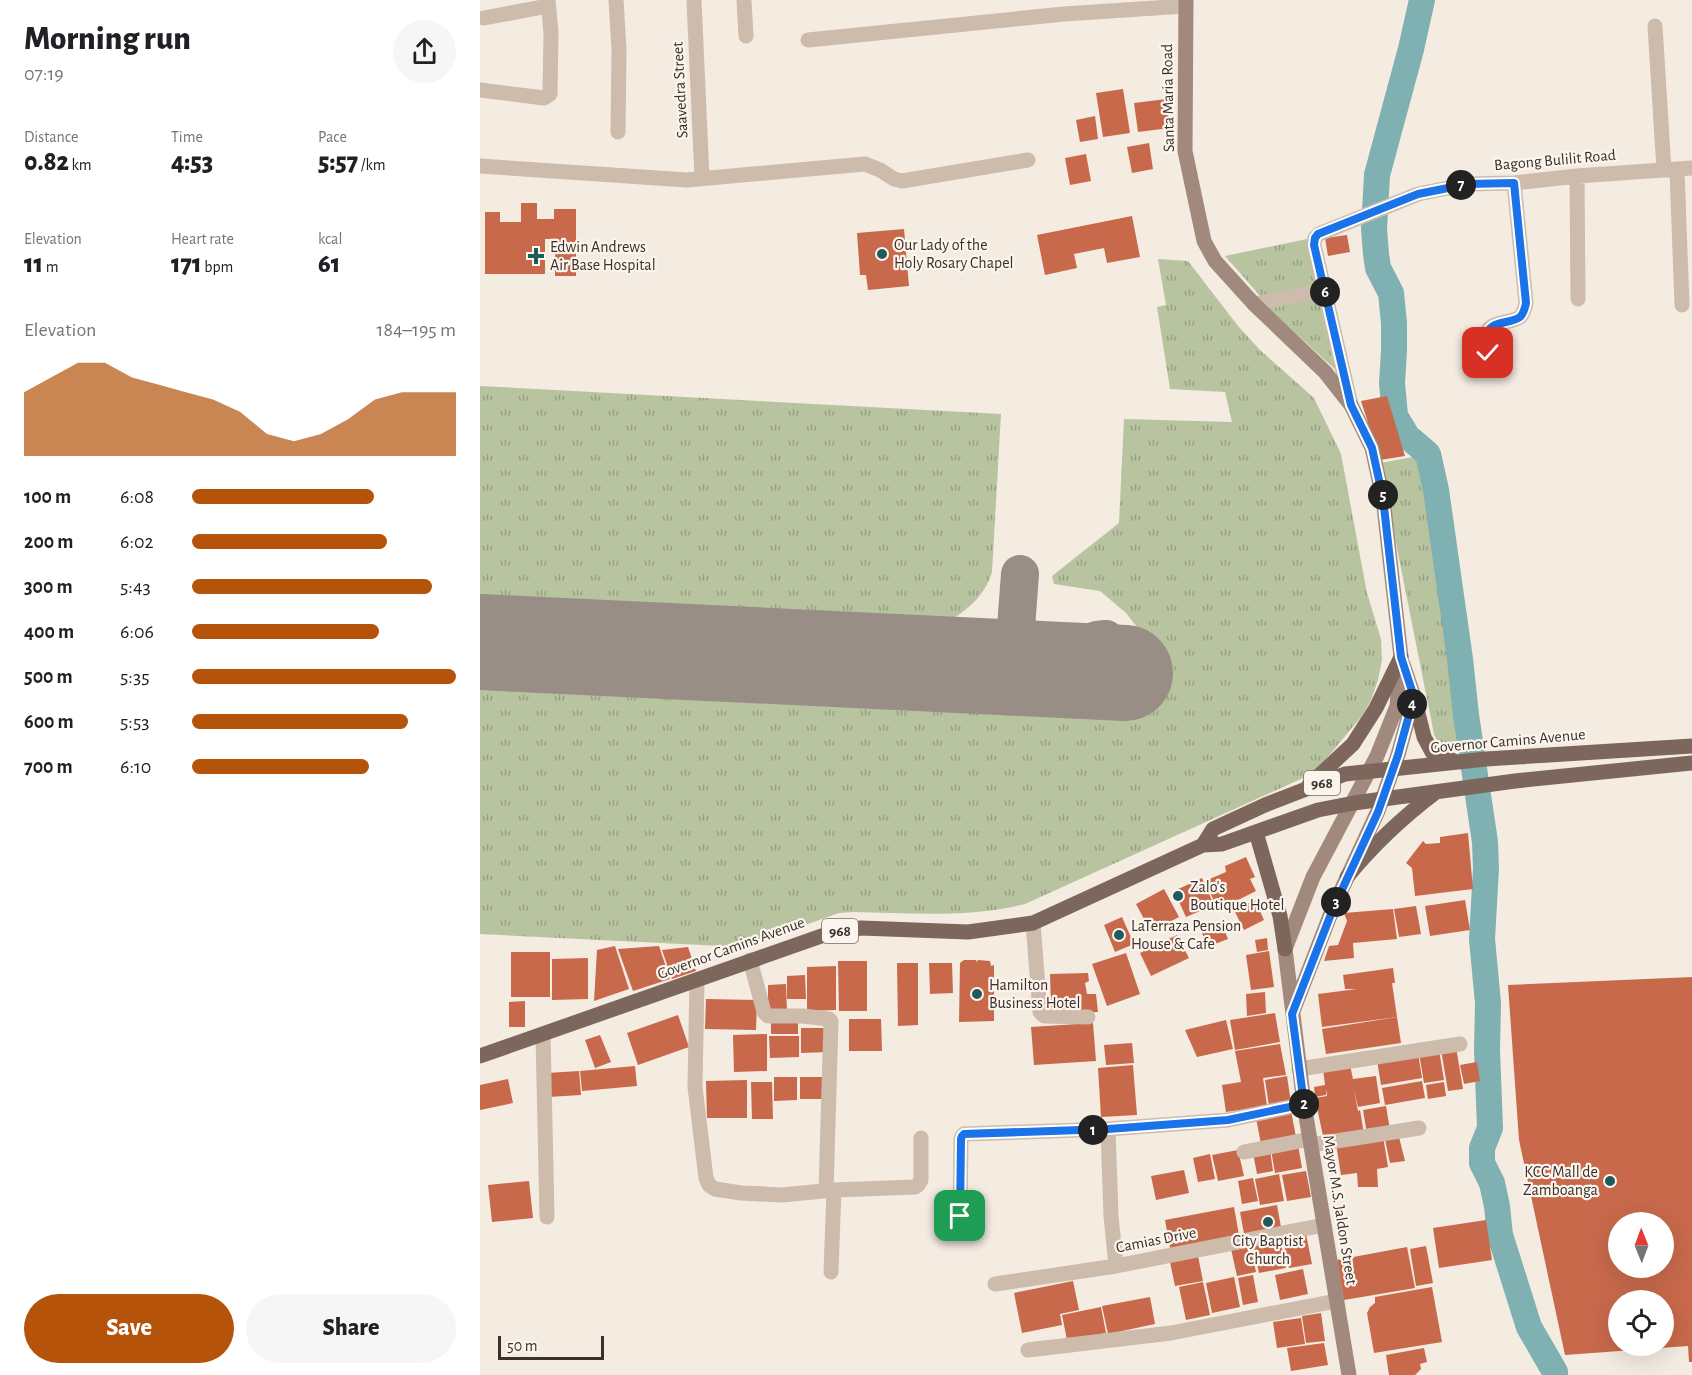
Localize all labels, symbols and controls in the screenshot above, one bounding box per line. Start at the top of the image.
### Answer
button: share [393,20,456,83]
text: Morning run [24,23,191,56]
street label: Saavedra Street [669,41,691,139]
street label: Santa Maria Road [1159,44,1177,152]
text: 07:19 [24,64,64,84]
text: Distance [24,129,78,145]
text: Time [171,129,203,145]
text: Pace [318,129,347,145]
street label: Bagong Bulilit Road [1493,147,1617,173]
text: 0.82 [24,149,69,175]
text: 4:53 [171,149,213,175]
text: 5:57 [318,149,358,175]
text: km [69,157,92,173]
text: /km [358,157,385,173]
pin: 7 [1446,170,1476,200]
text: 7 [1458,177,1464,193]
text: Elevation [24,231,82,247]
text: Heart rate [171,231,234,247]
text: kcal [318,231,342,247]
place label: Our Lady of the Holy Rosary Chapel [894,237,1014,272]
place label: Edwin Andrews Air Base Hospital [550,239,656,273]
marker: Edwin Andrews Air Base Hospital [527,247,545,265]
marker: Our Lady of the Holy Rosary Chapel [875,247,889,261]
text: 11 [24,251,43,277]
text: 171 [171,251,202,277]
text: 61 [318,251,340,277]
text: m [43,259,59,275]
text: bpm [202,259,233,275]
pin: 6 [1310,277,1340,307]
text: 6 [1321,284,1329,300]
text: Elevation [24,320,96,340]
text: 184–195 m [377,320,456,340]
pin [1462,327,1513,378]
icon: check [1471,336,1504,369]
pin: 5 [1368,480,1398,510]
text: 100 m [24,487,71,507]
text: 6:08 [120,487,154,507]
text: 5 [1380,487,1386,503]
text: 200 m [24,532,73,552]
text: 6:02 [120,532,154,552]
text: 300 m [24,577,73,597]
text: 5:43 [120,577,151,597]
text: 400 m [24,622,74,642]
text: 6:06 [120,622,154,642]
text: 500 m [24,667,73,687]
text: 5:35 [120,667,150,687]
pin: 4 [1397,689,1427,719]
text: 4 [1408,696,1416,712]
text: 600 m [24,712,74,732]
text: 5:53 [120,712,150,732]
street label: Governor Camins Avenue [1430,726,1586,756]
text: 700 m [24,757,73,777]
text: 6:10 [120,757,151,777]
road number: 968 [1304,771,1340,795]
place label: Zalo's Boutique Hotel [1190,879,1284,913]
pin: 3 [1321,887,1351,917]
marker: Zalo's Boutique Hotel [1171,889,1185,903]
text: 3 [1333,894,1339,910]
street label: Governor Camins Avenue [655,914,807,982]
place label: LaTerraza Pension House & Cafe [1131,918,1241,952]
road number: 968 [822,919,858,943]
marker: LaTerraza Pension House & Cafe [1112,928,1126,942]
place label: Hamilton Business Hotel [989,977,1080,1011]
marker: Hamilton Business Hotel [970,987,984,1001]
pin: 2 [1289,1089,1319,1119]
text: 2 [1300,1096,1308,1112]
pin: 1 [1078,1115,1108,1145]
text: 1 [1090,1122,1096,1138]
street label: Mayor M.S. Jaldon Street [1319,1134,1360,1286]
place label: KCC Mall de Zamboanga [1523,1164,1598,1198]
marker: KCC Mall de Zamboanga [1603,1174,1617,1188]
pin [934,1190,985,1241]
icon: arrive [943,1199,976,1232]
north arrow [1608,1212,1674,1278]
map controls [1608,1212,1674,1356]
marker: City Baptist Church [1261,1215,1275,1229]
street label: Camias Drive [1114,1224,1198,1256]
place label: City Baptist Church [1233,1233,1303,1267]
button: locate [1608,1290,1674,1356]
button: Save [24,1294,234,1363]
button: Share [246,1294,456,1363]
scale bar [498,1333,604,1360]
text: 50 m [507,1338,538,1354]

